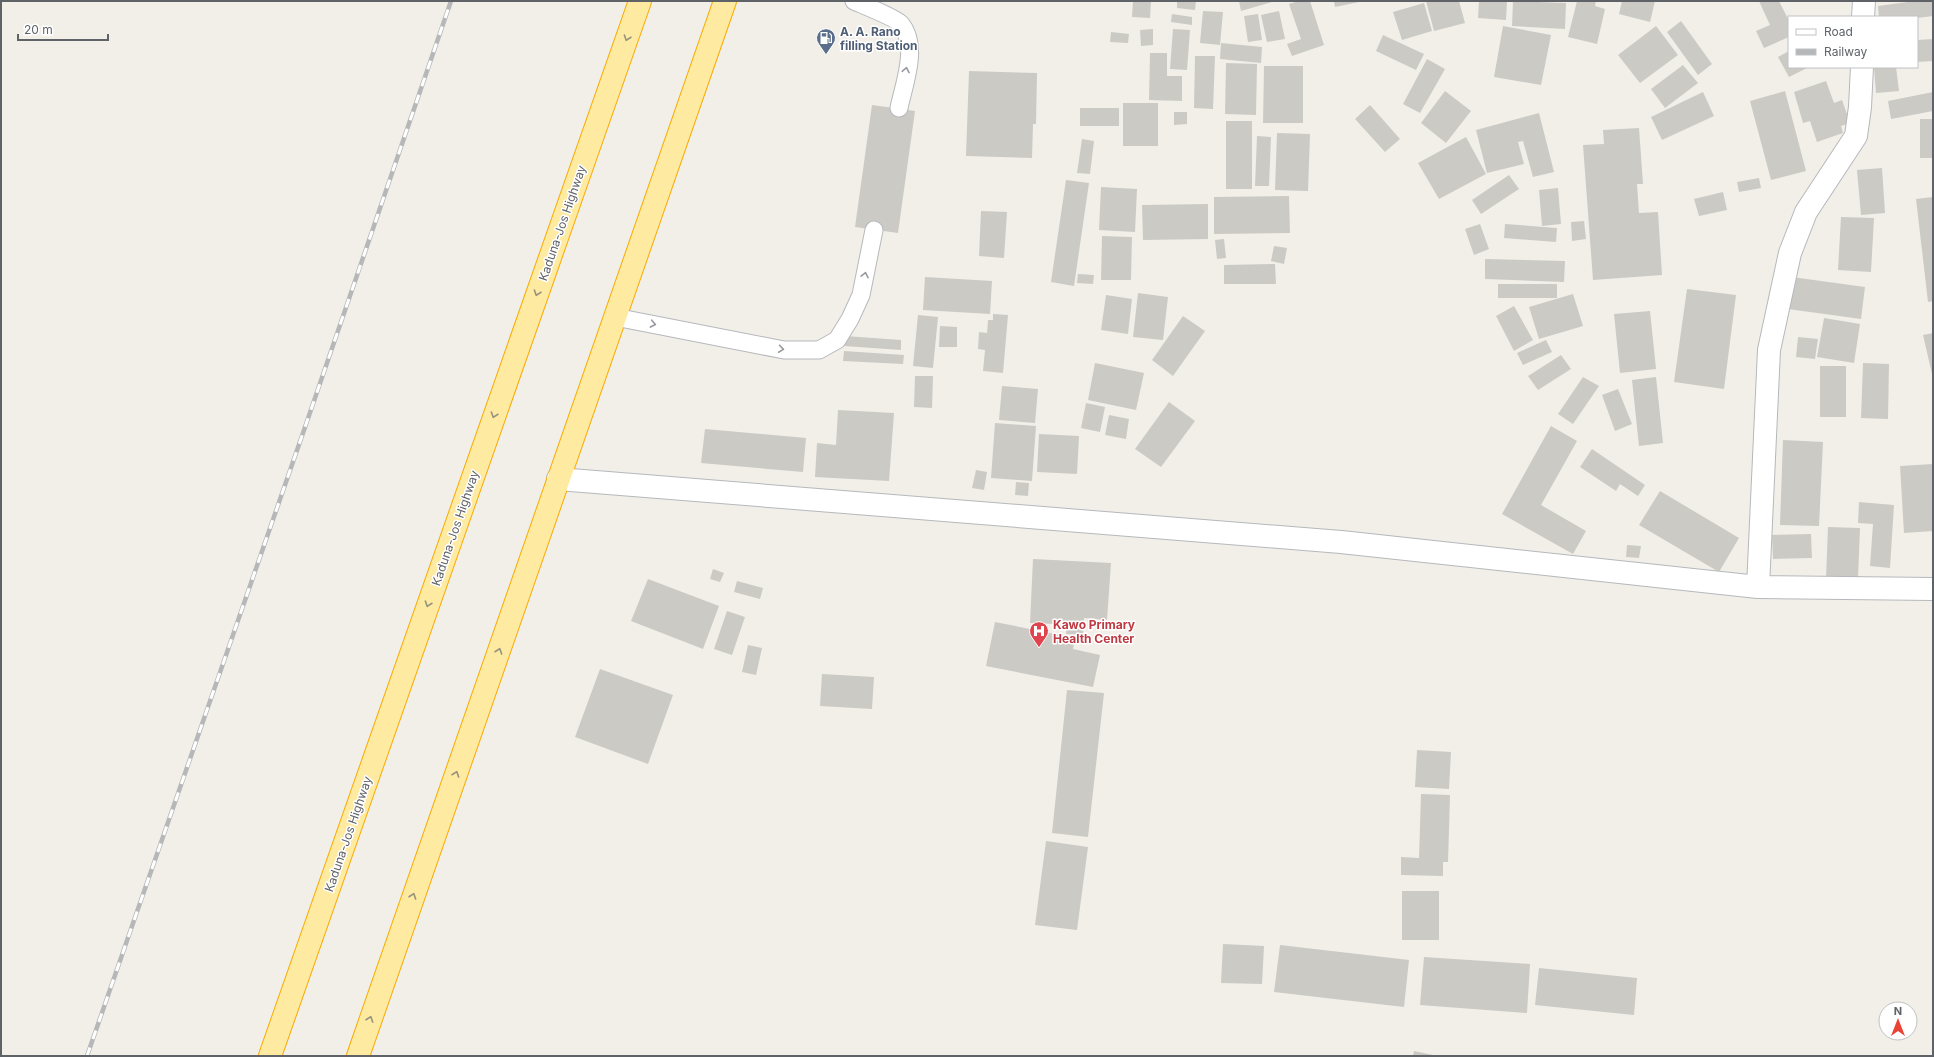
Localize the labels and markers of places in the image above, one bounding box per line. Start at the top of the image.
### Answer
place label: A. A. Rano filling Station [840,24,918,53]
fuel station icon: A. A. Rano filling Station [815,27,837,55]
place label: Kawo Primary Health Center [1053,617,1136,646]
hospital icon: Kawo Primary Health Center [1028,620,1050,648]

